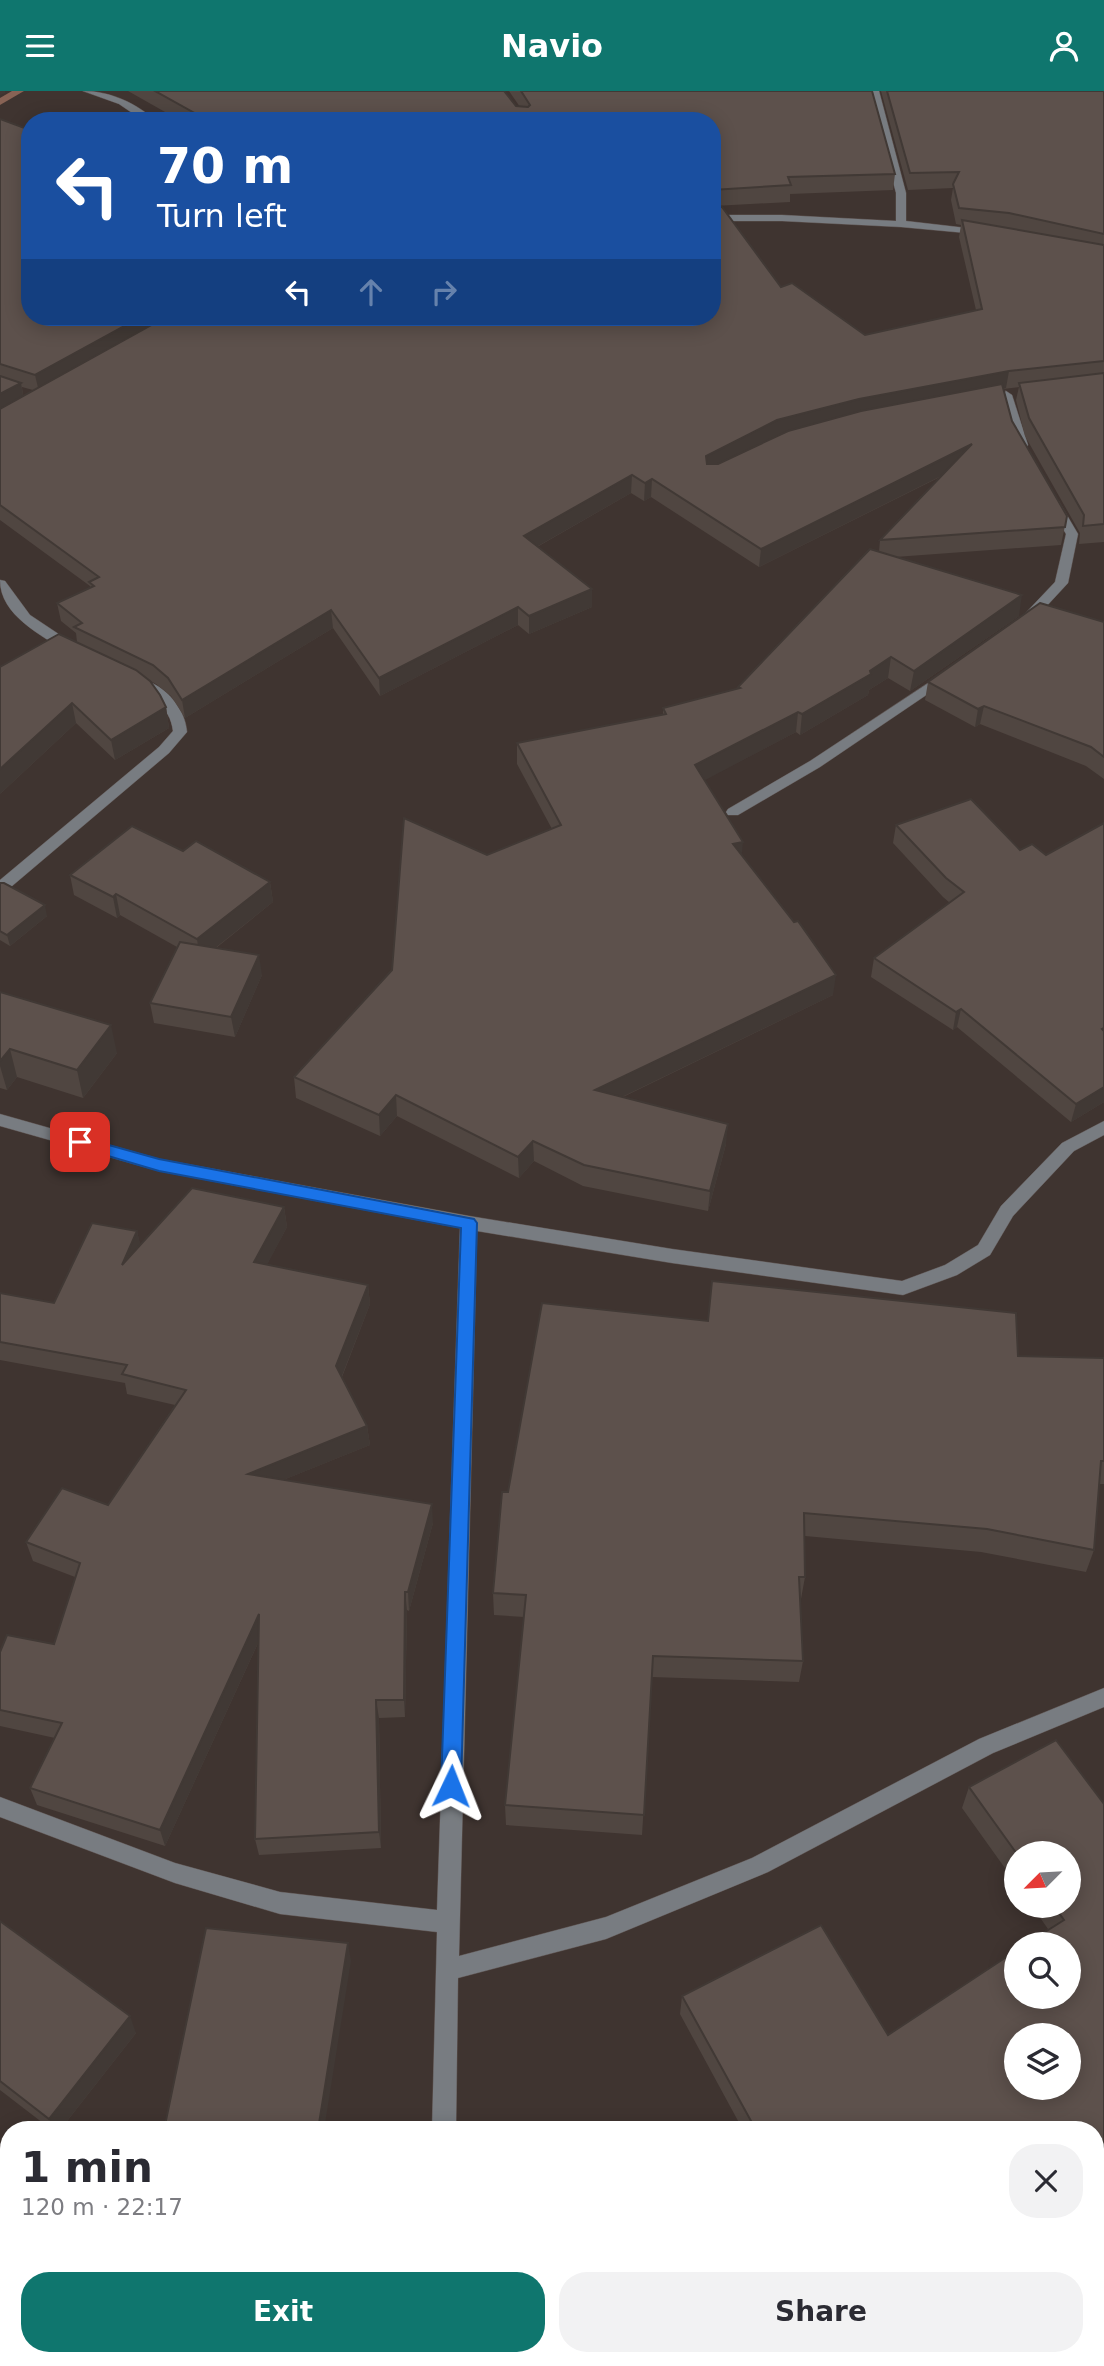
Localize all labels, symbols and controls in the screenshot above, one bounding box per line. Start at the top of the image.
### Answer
icon: menu [21,27,59,65]
text: Navio [501,27,603,65]
icon: person [1045,27,1083,65]
text: 70 m [157,138,293,195]
icon: left [42,140,133,231]
text: Turn left [157,197,287,235]
icon: left [279,273,317,311]
icon: ahead [352,273,390,311]
icon: right [425,273,463,311]
pin [50,1112,110,1172]
icon: arrive [61,1123,99,1161]
position arrow [414,1749,488,1823]
north arrow [1004,1841,1082,1918]
map controls [1004,1841,1081,2100]
button: search [1004,1932,1081,2009]
button: layers [1004,2023,1081,2100]
text: 1 min [21,2143,153,2192]
button: close [1009,2144,1083,2218]
text: 120 m · 22:17 [21,2194,183,2220]
button: Exit [21,2272,545,2352]
button: Share [559,2272,1083,2352]

